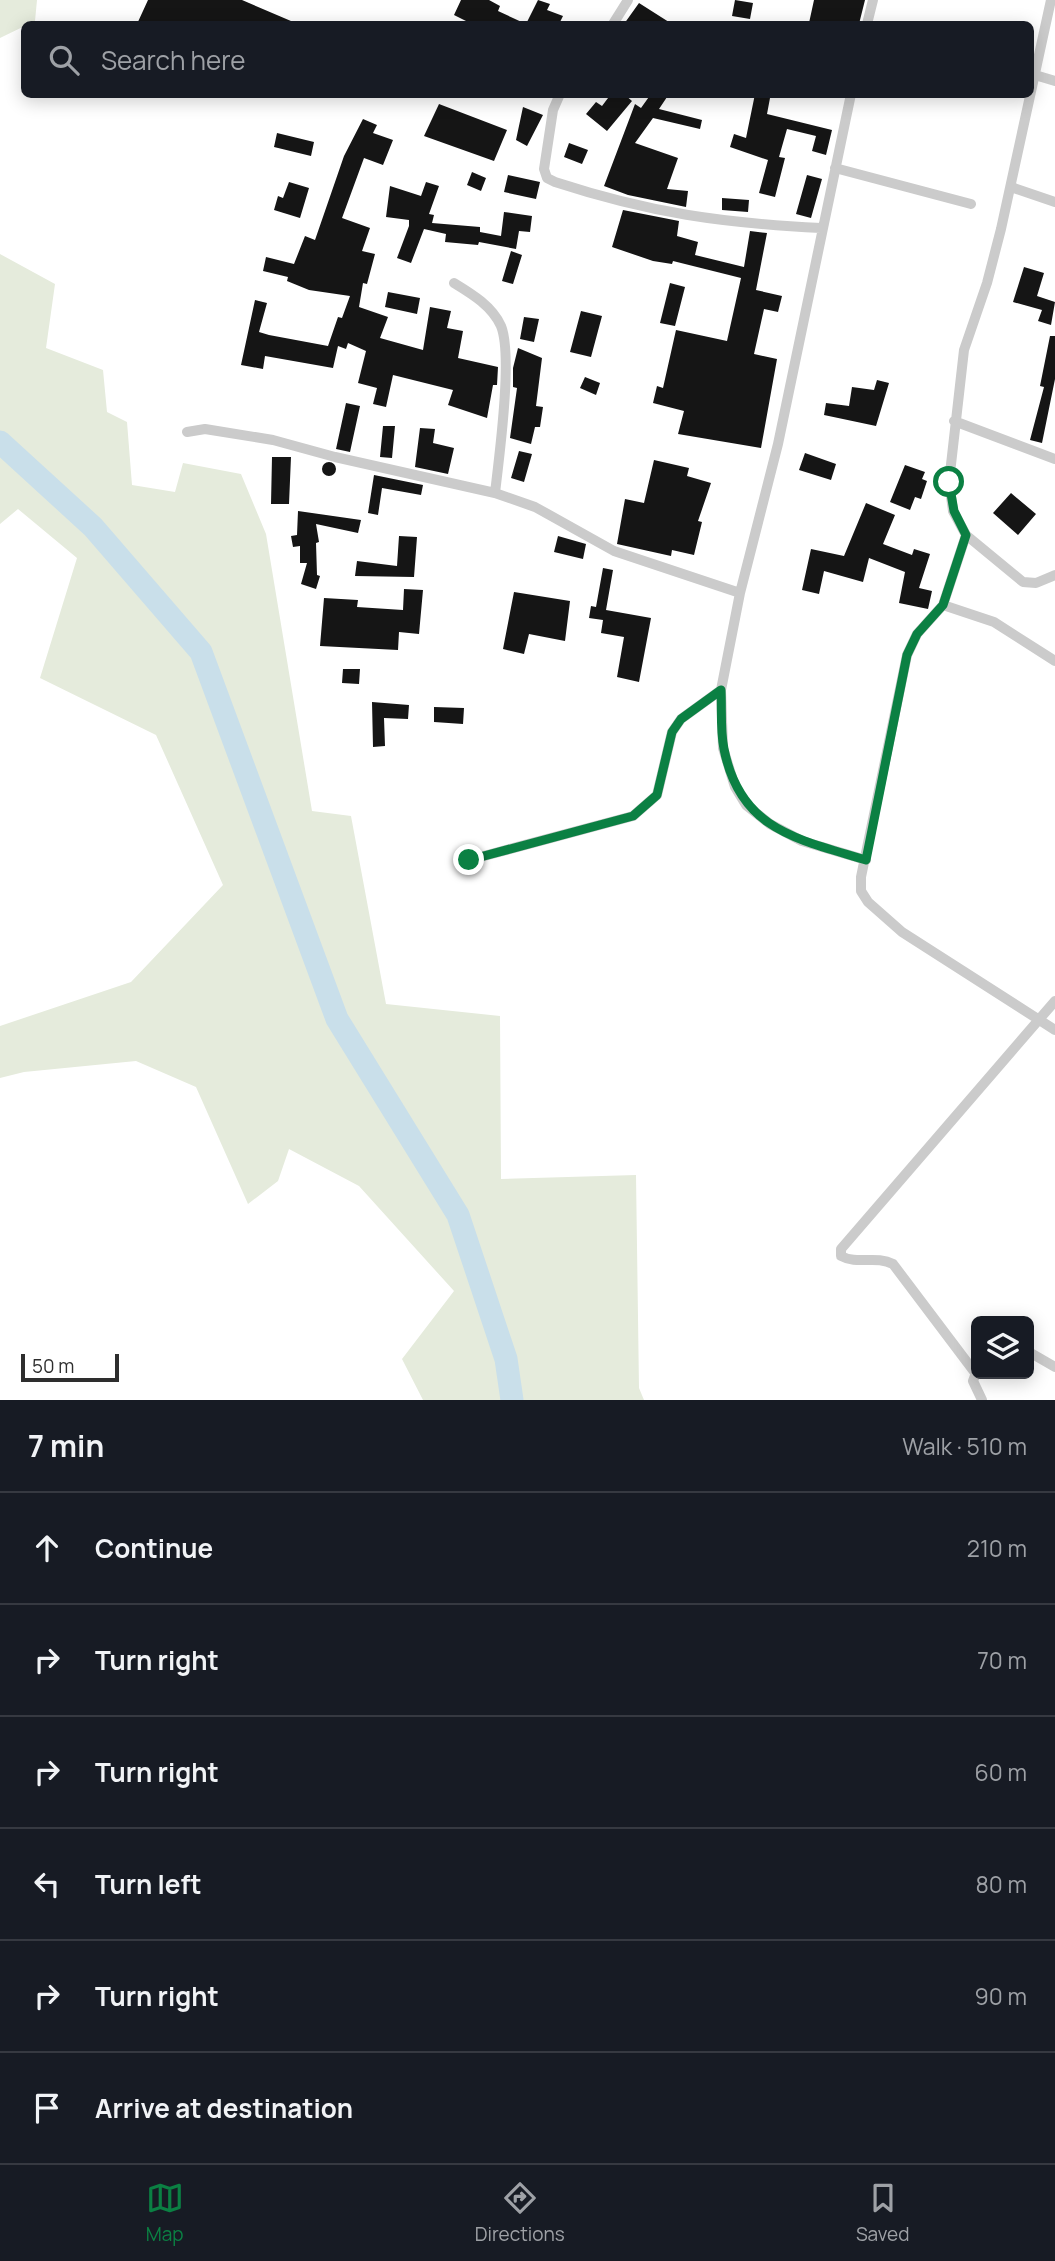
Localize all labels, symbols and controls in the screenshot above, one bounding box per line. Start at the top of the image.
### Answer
search box [21,21,1034,98]
icon: search [45,41,83,79]
text: Search here [101,42,246,78]
route start [933,466,964,497]
route end [453,844,484,875]
map controls [971,1316,1034,1379]
button: layers [971,1316,1034,1379]
scale bar [21,1351,119,1383]
text: 50 m [32,1353,74,1379]
text: 7 min [28,1425,104,1466]
text: Walk · 510 m [902,1430,1027,1462]
icon: ahead [28,1529,66,1567]
text: Continue [95,1530,213,1566]
text: 210 m [967,1532,1027,1564]
icon: right [28,1641,66,1679]
text: Turn right [95,1642,219,1678]
text: 70 m [977,1644,1027,1676]
icon: right [28,1753,66,1791]
text: Turn right [95,1754,219,1790]
text: 60 m [975,1756,1027,1788]
icon: left [28,1865,66,1903]
text: Turn left [95,1866,202,1902]
text: 80 m [976,1868,1027,1900]
icon: right [28,1977,66,2015]
text: Turn right [95,1978,219,2014]
text: 90 m [975,1980,1027,2012]
icon: arrive [28,2089,66,2127]
text: Arrive at destination [95,2090,353,2126]
tab: Map [146,2179,184,2247]
tab: Directions [475,2179,565,2247]
tab: Saved [856,2179,909,2247]

